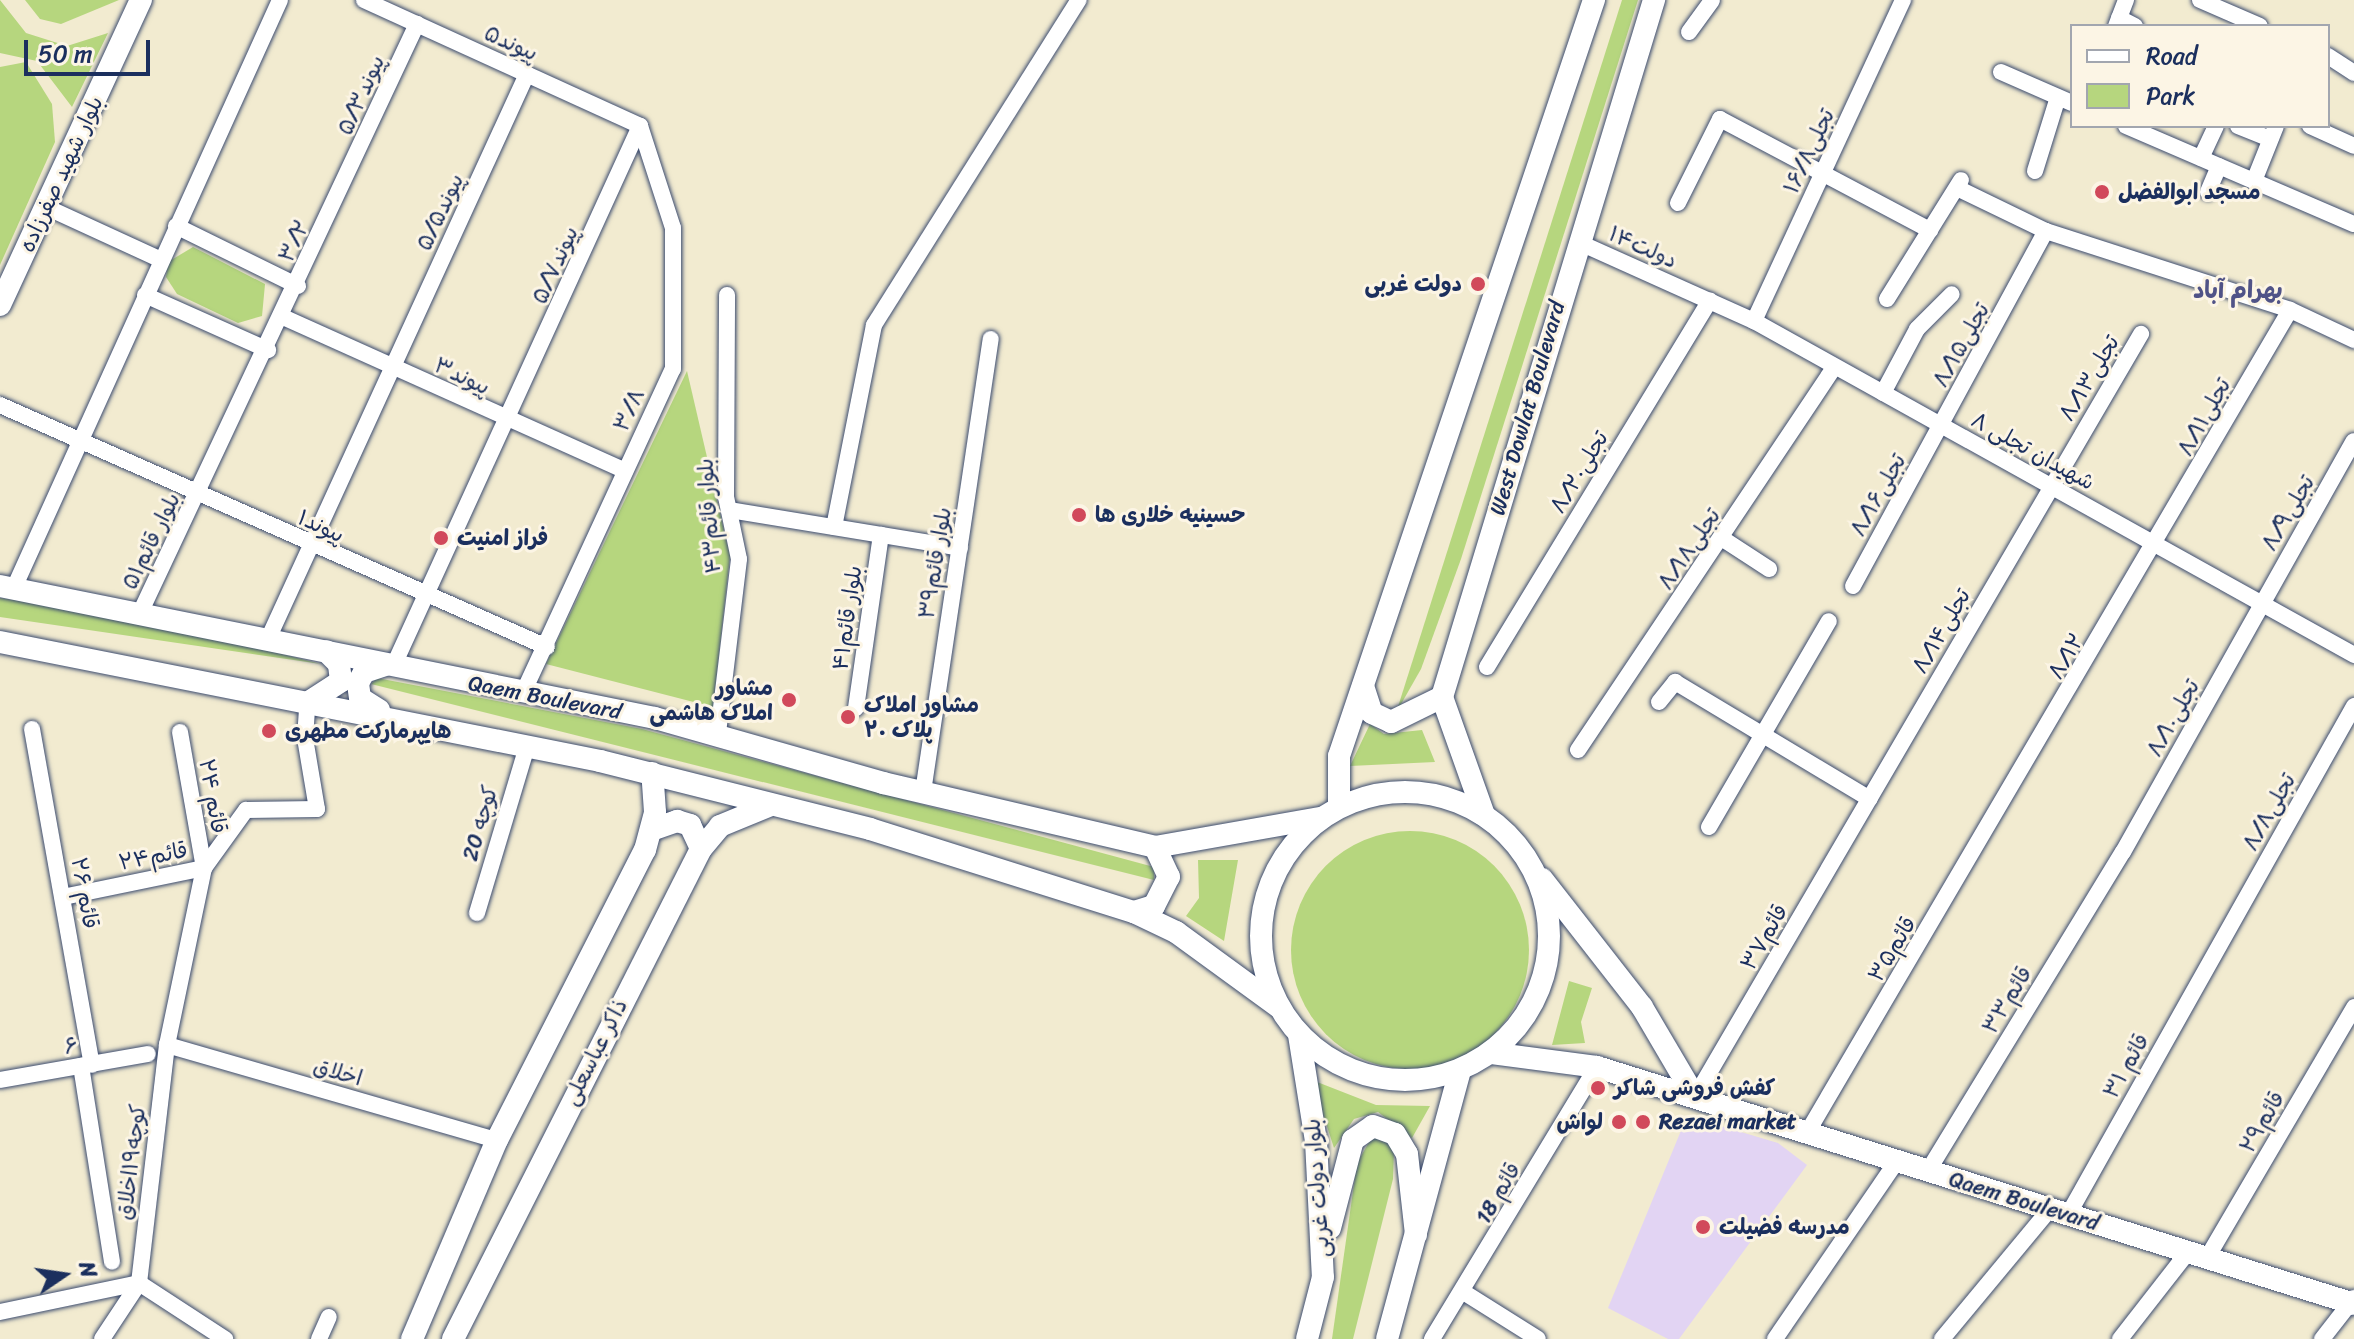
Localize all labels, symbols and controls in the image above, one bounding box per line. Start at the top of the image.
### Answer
street label: پیوند۵ [480,20,542,66]
scale bar [28,24,154,74]
legend [2070,24,2330,128]
text: 50 m [38,33,93,75]
text: Road [2146,35,2197,77]
street label: پیوند۵/۳ [332,51,390,139]
text: Park [2146,75,2195,117]
street label: بلوار شهید صفرزاده [13,92,109,256]
street label: تجلی۱۶/۸ [1778,104,1840,198]
street label: پیوند۵/۵ [411,169,469,255]
place label: مسجد ابوالفضل [2118,179,2261,205]
marker: مسجد ابوالفضل [2093,183,2111,201]
street label: ۳/۲ [273,216,315,266]
street label: ۱۴دولت [1605,220,1681,274]
street label: پیوند۵/۷ [526,222,584,308]
place label: دولت غربی [1365,271,1462,297]
marker: دولت غربی [1469,275,1487,293]
district label: بهرام آباد [2193,277,2283,305]
street label: West Dowlat Boulevard [1484,298,1570,518]
street label: تجلی۸/۱۵ [1927,298,1995,392]
street label: تجلی۸/۱۳ [2053,330,2125,426]
street label: پیوند۳ [430,352,494,400]
street label: تجلی۸/۱۱ [2172,373,2236,461]
street label: ۳/۸ [608,384,650,436]
street label: شهیدان تجلی ۸ [1967,406,2099,496]
street label: تجلی۸/۲۰ [1544,426,1614,518]
street label: تجلی۸/۱۶ [1844,449,1912,541]
street label: بلوار قائم۴۳ [692,457,726,575]
street label: تجلی۸/۹ [2256,470,2320,556]
street label: بلوار قائم۵۱ [116,488,186,594]
place label: حسینیه خلاری ها [1095,502,1245,528]
street label: تجلی۸/۱۸ [1652,503,1726,595]
street label: پیوند۱ [293,504,349,548]
street label: بلوار قائم۳۹ [913,505,957,621]
marker: حسینیه خلاری ها [1070,506,1088,524]
place label: فراز امنیت [457,525,548,551]
marker: فراز امنیت [432,529,450,547]
street label: بلوار قائم۴۱ [827,564,867,672]
street label: تجلی۸‌/۱۴ [1906,584,1976,678]
street label: ۸/۱۲ [2042,628,2090,684]
street label: Qaem Boulevard [466,669,624,725]
place label: مشاور املاک هاشمی [649,674,773,726]
street label: تجلی۸/۱۰ [2141,675,2205,761]
marker: مشاور املاک هاشمی [780,691,798,709]
place label: مشاور املاک پلاک ۲۰ [864,691,979,742]
marker: مشاور املاک پلاک ۲۰ [839,708,857,726]
place label: هایپرمارکت مطهری [285,718,451,744]
marker: هایپرمارکت مطهری [260,722,278,740]
street label: ۲۴ قائم [193,757,233,835]
street label: تجلی۸/۸ [2237,769,2301,855]
street label: کوچه 20 [457,782,503,864]
street label: قائم۲۴ [116,836,190,876]
street label: قائم ۲۶ [66,855,104,931]
street label: قائم۳۷ [1735,899,1793,975]
street label: قائم۳۵ [1862,912,1922,986]
street label: قائم۳۳ [1977,961,2037,1039]
street label: ذاکر عباسعلی [557,994,633,1110]
street label: قائم ۳۱ [2097,1029,2155,1103]
street label: ۶ [62,1032,80,1060]
street label: اخلاق [310,1052,366,1092]
place label: کفش فروشی شاکر [1614,1075,1775,1101]
marker: کفش فروشی شاکر [1589,1079,1607,1097]
street label: قائم۲۹ [2234,1086,2290,1158]
street label: کوچه۱۹اخلاق [111,1103,151,1221]
place label: لواش [1557,1109,1603,1135]
place label: Rezaei market [1659,1109,1797,1135]
marker: لواش [1610,1113,1628,1131]
marker: Rezaei market [1634,1113,1652,1131]
street label: بلوار دولت غربی [1299,1117,1335,1259]
street label: 18 قائم [1470,1158,1526,1228]
street label: Qaem Boulevard [1946,1166,2102,1236]
place label: مدرسه فضیلت [1719,1214,1850,1240]
marker: مدرسه فضیلت [1694,1218,1712,1236]
north arrow [24,1235,104,1315]
text: N [67,1258,109,1281]

